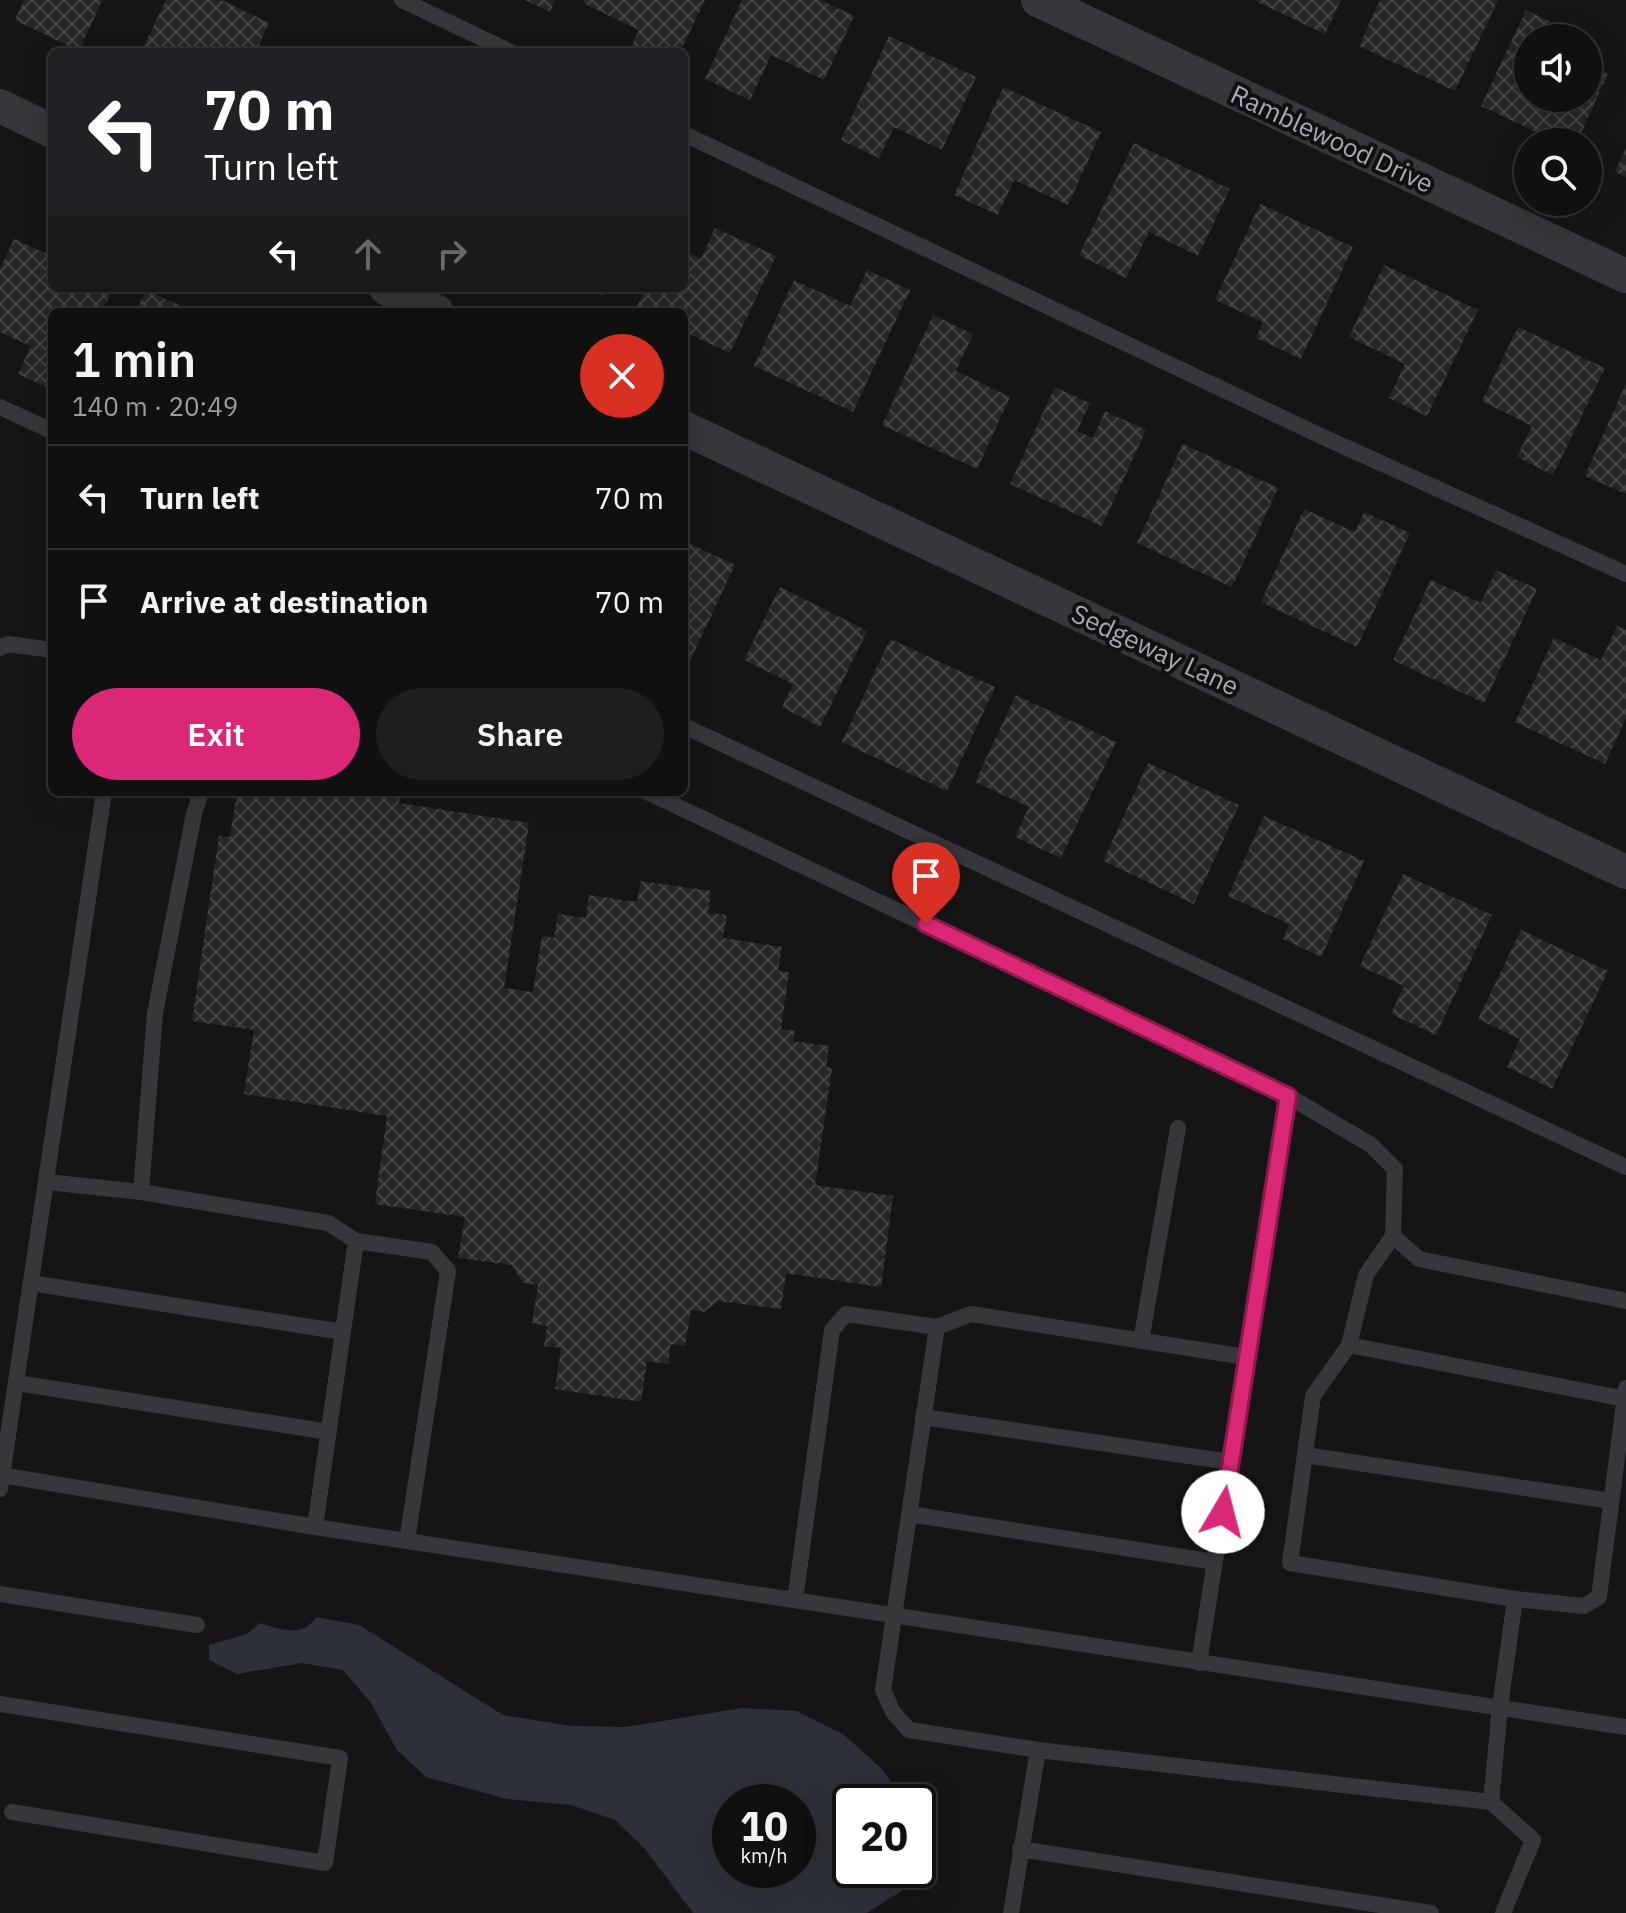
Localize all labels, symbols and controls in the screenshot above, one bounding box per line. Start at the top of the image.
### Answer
map controls [1514,24,1602,216]
button: sound [1514,24,1602,112]
text: 70 m [204,73,334,145]
street label: Ramblewood Drive [1226,76,1439,200]
icon: left [72,80,176,184]
button: search [1514,128,1602,216]
text: Turn left [204,143,339,190]
icon: left [262,232,306,276]
icon: ahead [346,232,390,276]
icon: right [430,232,474,276]
text: 1 min [72,328,196,390]
button: close [580,334,664,418]
text: 140 m · 20:49 [72,389,238,423]
icon: left [72,475,116,519]
text: Turn left [140,478,259,517]
text: 70 m [595,478,664,517]
icon: arrive [72,579,116,623]
text: Arrive at destination [140,582,428,621]
text: 70 m [595,582,664,621]
street label: Sedgeway Lane [1066,596,1244,703]
button: Exit [72,688,360,780]
button: Share [376,688,664,780]
pin [892,842,960,924]
icon: arrive [904,854,948,898]
position arrow [1181,1470,1265,1554]
speed limit sign: 20 [832,1784,936,1888]
text: 10 [740,1800,788,1852]
text: km/h [740,1842,788,1869]

